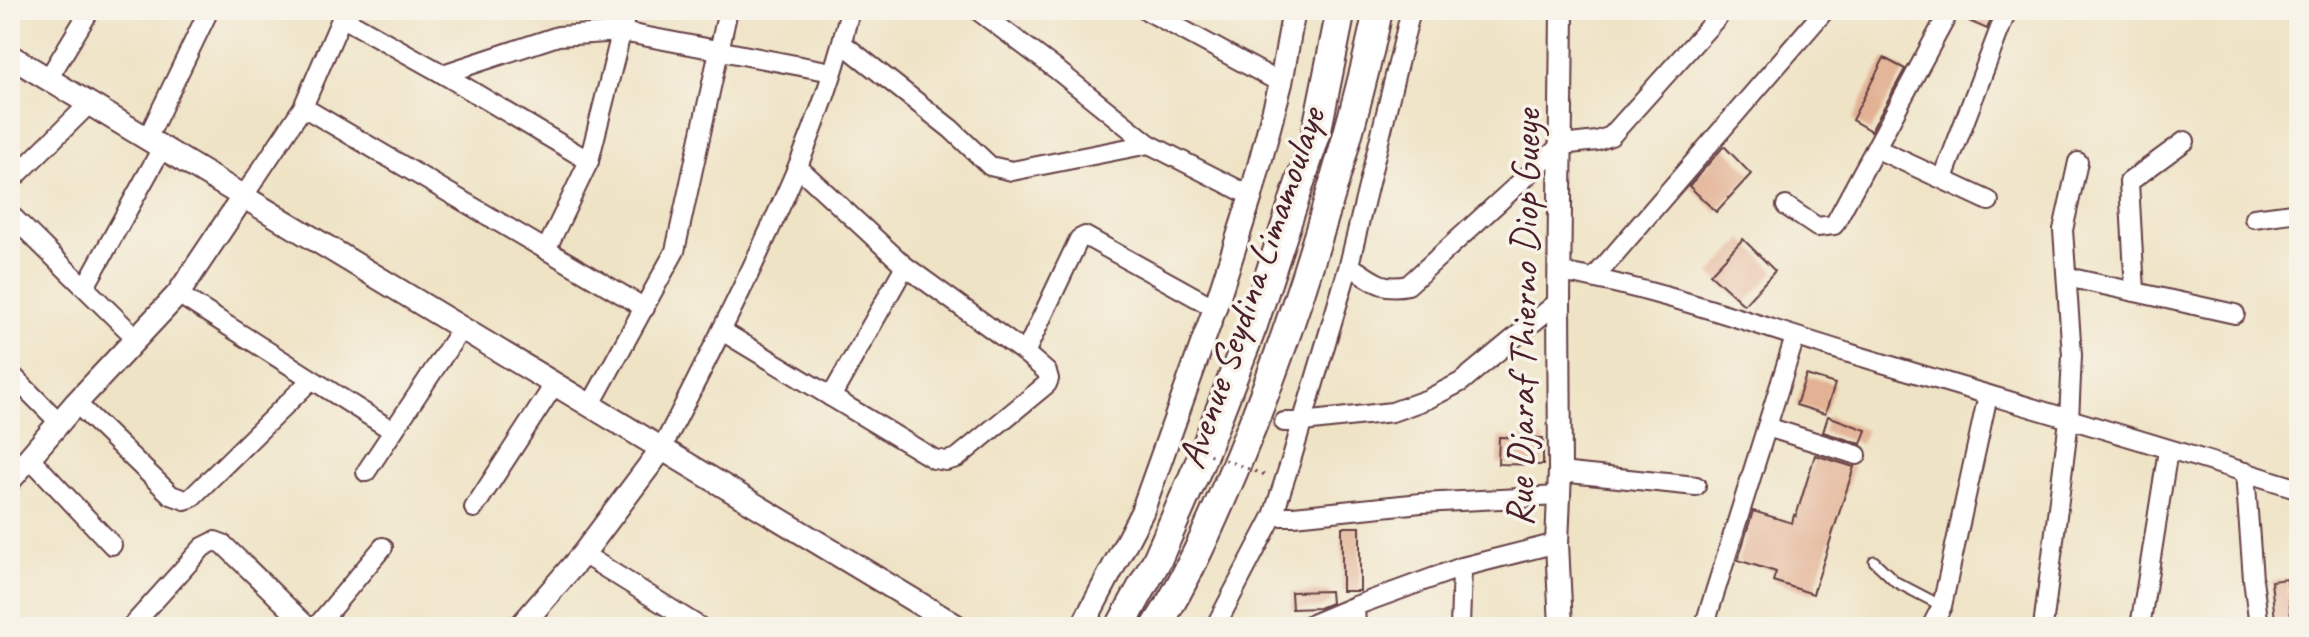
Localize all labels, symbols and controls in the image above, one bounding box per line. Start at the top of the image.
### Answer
street label: Avenue Seydina Limamoulaye [1166,98,1337,475]
street label: Rue Djaraf Thierno Diop Gueye [1494,106,1552,527]

